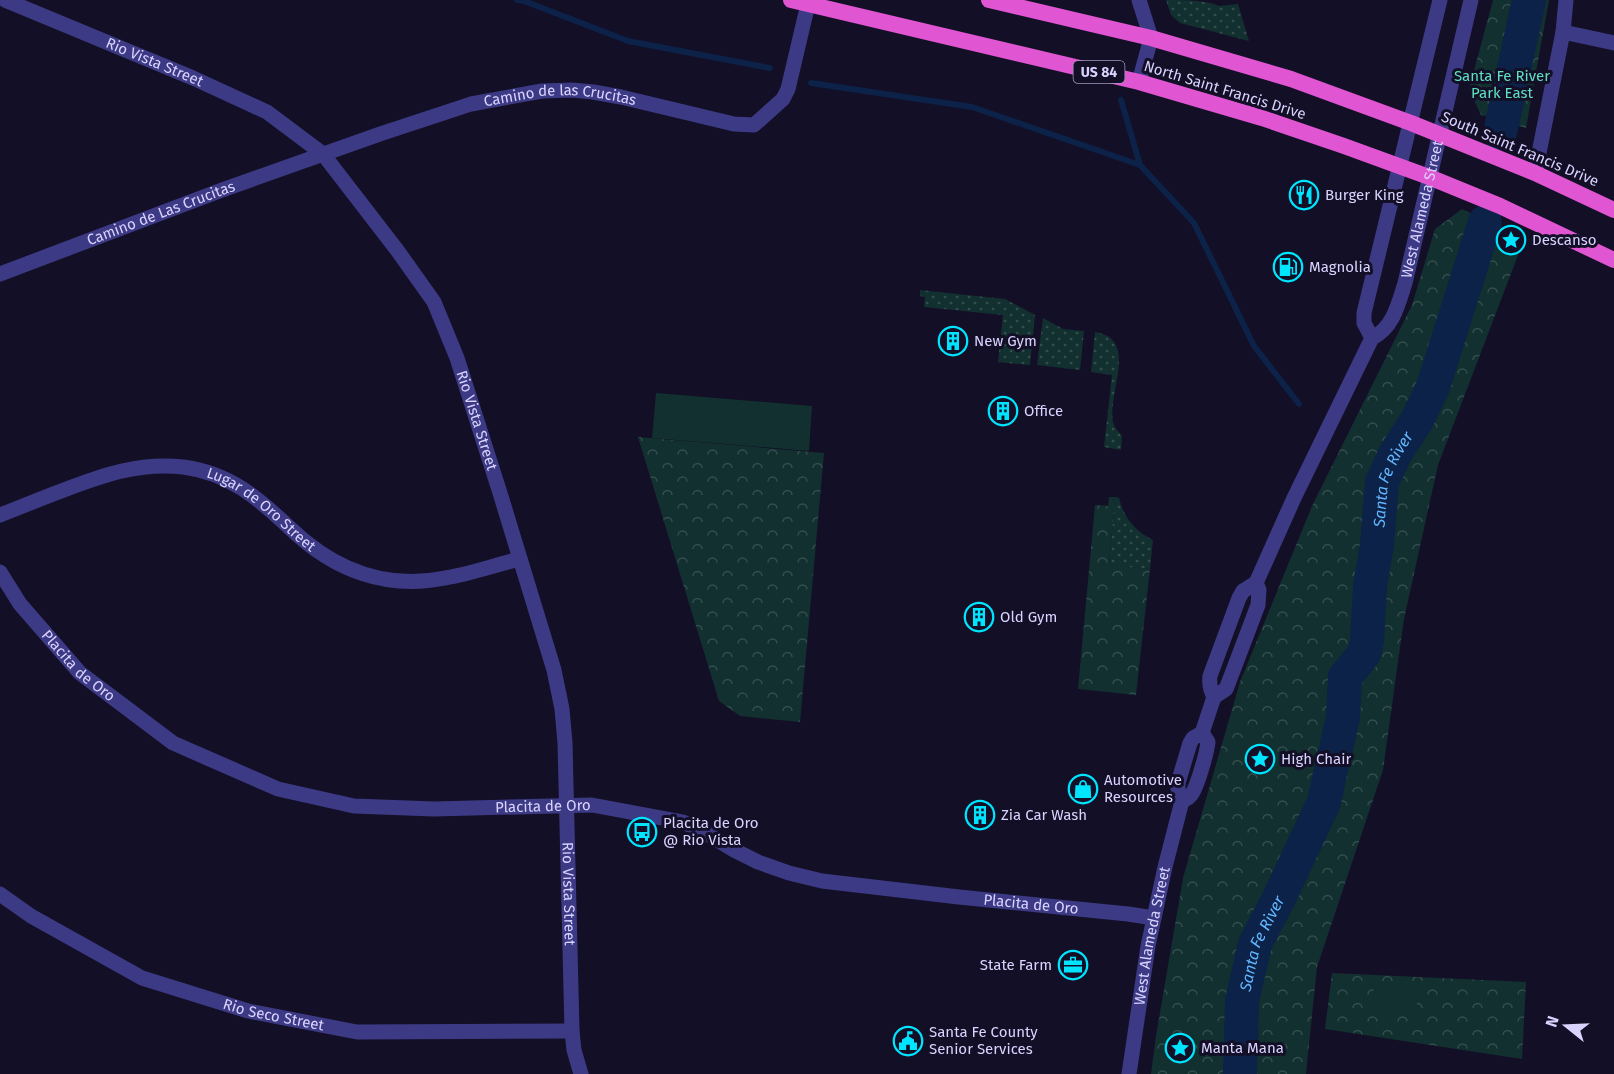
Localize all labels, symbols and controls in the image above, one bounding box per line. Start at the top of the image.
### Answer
street label: Rio Vista Street [103,34,207,91]
street label: North Saint Francis Drive [1142,57,1308,123]
road number: US 84 [1074,61,1124,83]
park label: Santa Fe River Park East [1454,67,1550,102]
street label: Camino de las Crucitas [482,81,638,110]
street label: South Saint Francis Drive [1439,108,1601,190]
street label: West Alameda Street [1397,138,1447,280]
street label: Camino de Las Crucitas [84,177,237,249]
restaurant icon: Burger King [1288,179,1320,211]
place label: Burger King [1325,186,1404,204]
place icon: Descanso [1495,224,1527,256]
place label: Descanso [1532,231,1597,249]
fuel station icon: Magnolia [1272,251,1304,283]
place label: Magnolia [1309,258,1371,276]
building icon: New Gym [937,325,969,357]
place label: New Gym [974,332,1037,350]
street label: Rio Vista Street [453,368,501,473]
building icon: Office [987,395,1019,427]
place label: Office [1024,402,1063,420]
water label: Santa Fe River [1369,427,1418,529]
street label: Lugar de Oro Street [205,464,320,556]
building icon: Old Gym [963,601,995,633]
place label: Old Gym [1000,608,1057,626]
street label: Placita de Oro [38,626,119,705]
place icon: High Chair [1244,743,1276,775]
place label: High Chair [1281,750,1351,768]
place label: Automotive Resources [1104,771,1182,806]
shop icon: Automotive Resources [1067,773,1099,805]
street label: Placita de Oro [495,796,591,816]
building icon: Zia Car Wash [964,799,996,831]
place label: Zia Car Wash [1001,806,1087,824]
place label: Placita de Oro @ Rio Vista [663,814,759,849]
bus stop icon: Placita de Oro @ Rio Vista [626,816,658,848]
street label: Rio Vista Street [558,842,579,946]
street label: West Alameda Street [1130,864,1174,1007]
street label: Placita de Oro [983,891,1079,918]
water label: Santa Fe River [1235,892,1289,994]
office icon: State Farm [1057,949,1089,981]
place label: State Farm [980,956,1052,974]
street label: Rio Seco Street [221,995,326,1035]
north arrow [1536,996,1596,1056]
text: N [1542,1014,1563,1029]
place label: Santa Fe County Senior Services [929,1023,1038,1058]
public building icon: Santa Fe County Senior Services [892,1025,924,1057]
place icon: Manta Mana [1164,1032,1196,1064]
place label: Manta Mana [1201,1039,1284,1057]

